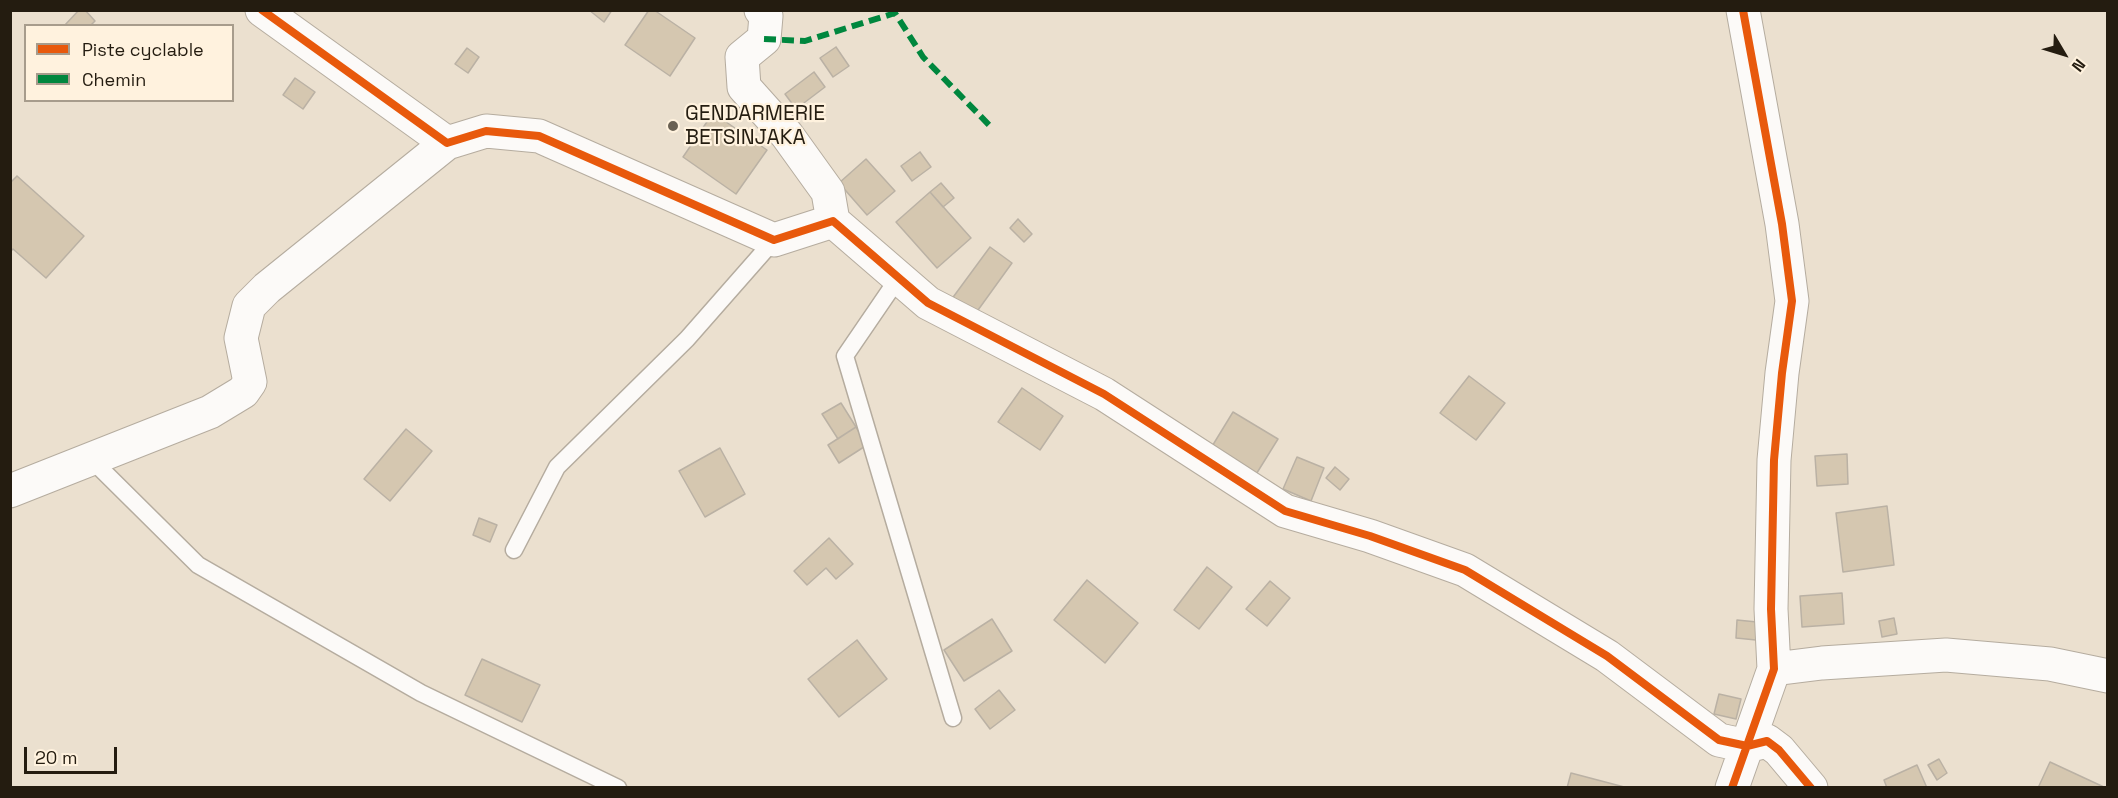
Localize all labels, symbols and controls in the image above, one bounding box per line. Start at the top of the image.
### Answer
legend [24,24,234,102]
north arrow [2034,24,2094,84]
text: Piste cyclable [82,38,204,61]
text: N [2067,55,2090,76]
text: Chemin [82,68,146,91]
place label: GENDARMERIE BETSINJAKA [685,101,825,151]
marker: GENDARMERIE BETSINJAKA [666,119,680,133]
scale bar [27,735,120,773]
text: 20 m [35,746,78,769]

